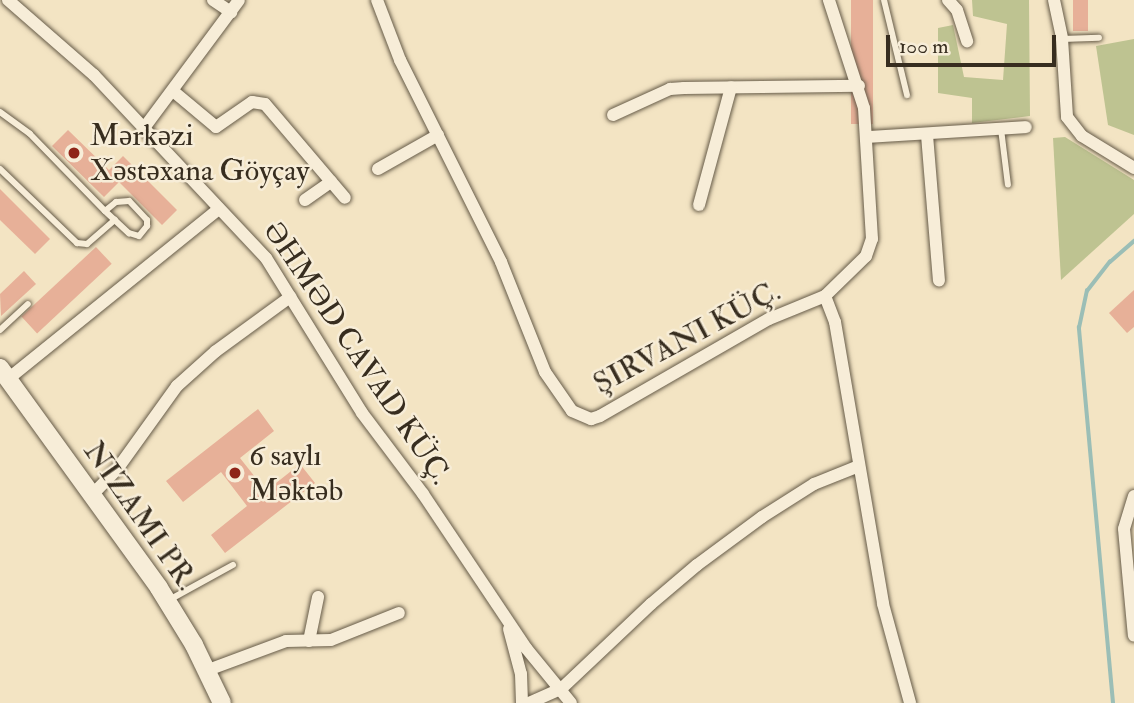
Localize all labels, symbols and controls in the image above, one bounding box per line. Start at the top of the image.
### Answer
scale bar [889,21,1059,65]
text: 100 m [899,33,949,60]
place label: Mərkəzi Xəstəxana Göyçay [90,118,309,188]
marker: Mərkəzi Xəstəxana Göyçay [64,143,84,163]
street label: ƏHMƏD CAVAD KÜÇ. [255,215,459,491]
street label: ŞIRVANI KÜÇ. [588,274,786,402]
street label: NIZAMI PR. [75,435,205,597]
place label: 6 saylı Məktəb [249,438,343,508]
marker: 6 saylı Məktəb [227,465,243,481]

